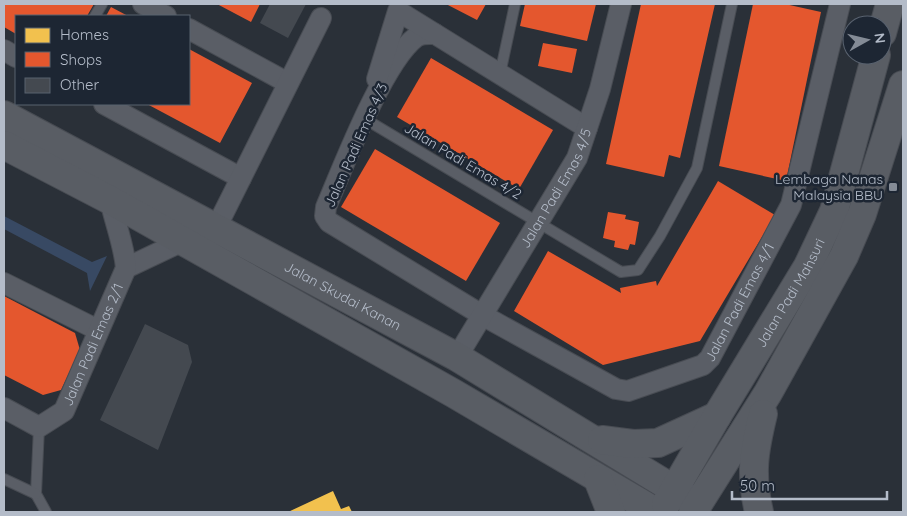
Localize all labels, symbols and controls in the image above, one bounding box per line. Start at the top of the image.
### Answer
legend [15,15,190,105]
north arrow [842,15,892,65]
text: Homes [60,25,109,44]
text: N [870,32,890,45]
text: Shops [60,50,102,69]
text: Other [60,75,100,94]
street label: Jalan Padi Emas 4/3 [321,80,391,210]
street label: Jalan Padi Emas 4/2 [401,119,525,203]
street label: Jalan Padi Emas 4/5 [516,126,595,251]
place label: Lembaga Nanas Malaysia BBU [775,170,883,204]
marker: Lembaga Nanas Malaysia BBU [887,181,899,193]
street label: Jalan Padi Mahsuri [752,236,829,351]
street label: Jalan Padi Emas 4/1 [701,240,778,365]
street label: Jalan Skudai Kanan [281,257,404,334]
street label: Jalan Padi Emas 2/1 [58,280,127,409]
scale bar [732,468,887,500]
text: 50 m [740,476,775,495]

